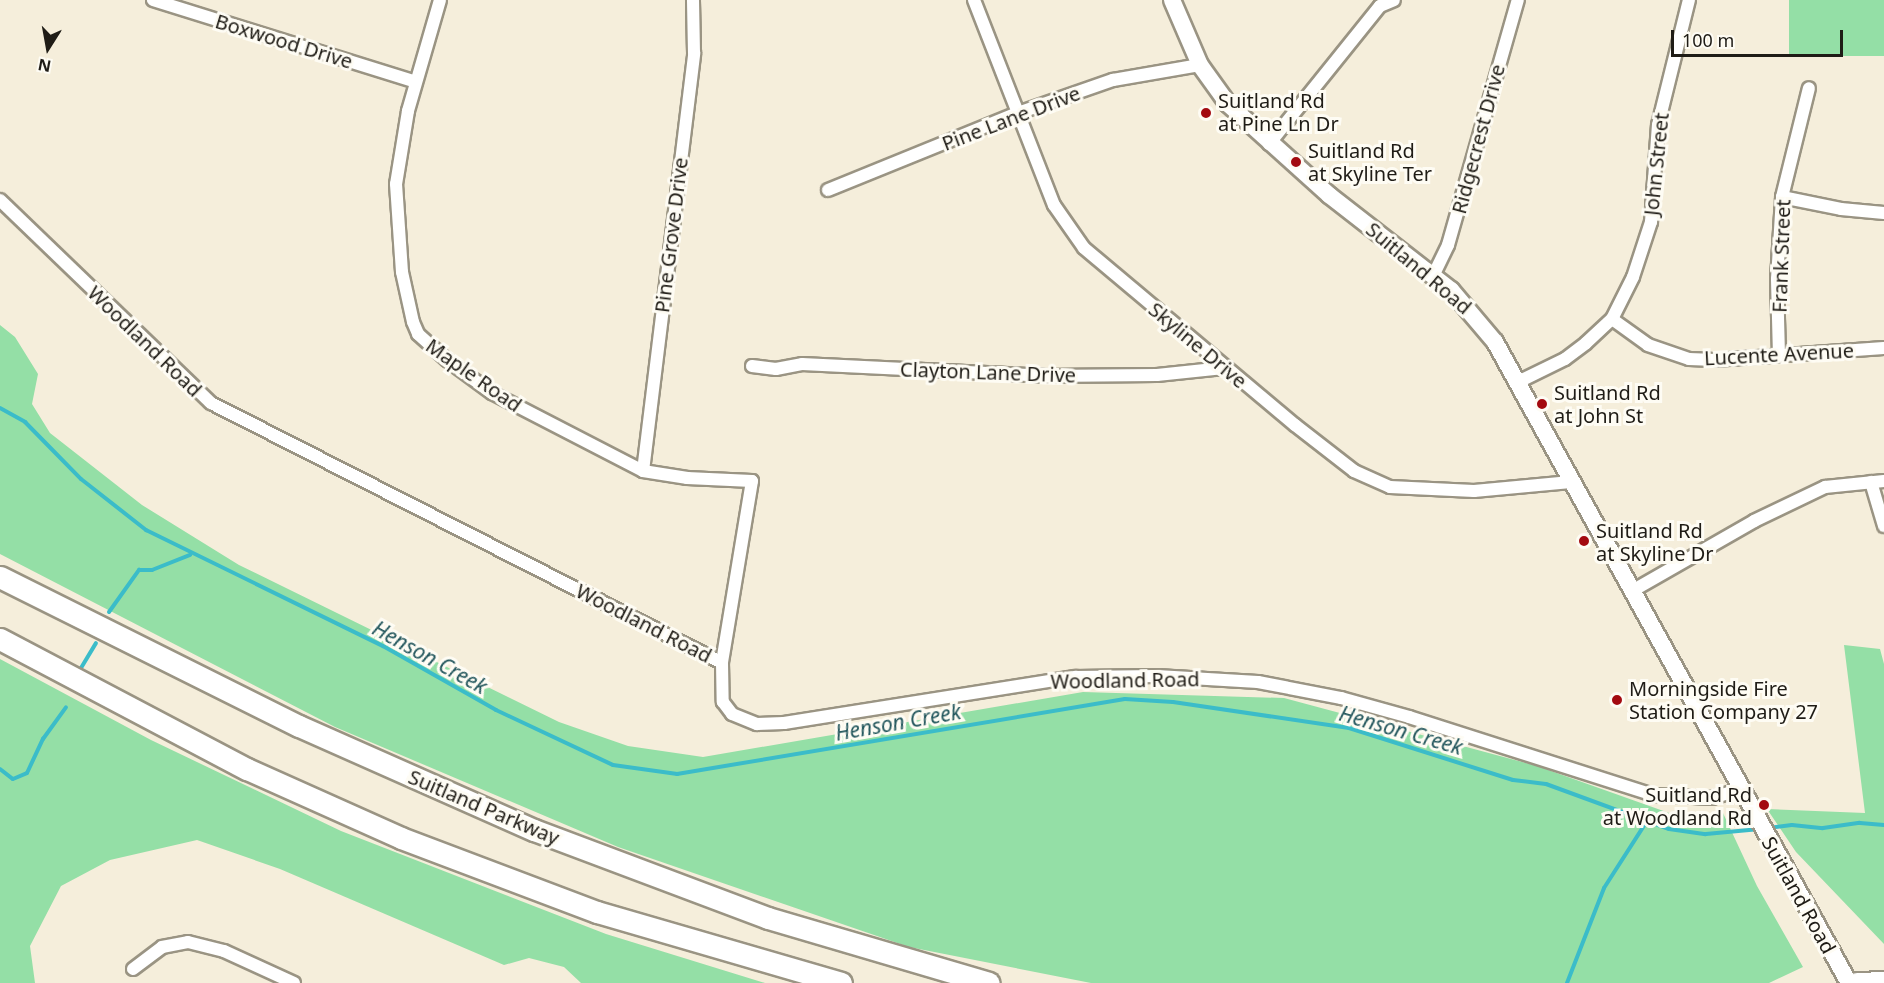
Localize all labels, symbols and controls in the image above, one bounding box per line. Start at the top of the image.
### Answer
street label: Boxwood Drive [213,9,355,73]
north arrow [18,18,78,78]
scale bar [1674,18,1846,56]
text: 100 m [1682,28,1734,52]
text: N [36,54,53,78]
street label: Ridgecrest Drive [1447,62,1509,216]
street label: Pine Lane Drive [939,81,1083,155]
place label: Suitland Rd at Pine Ln Dr [1218,89,1339,136]
marker: Suitland Rd at Pine Ln Dr [1199,106,1213,120]
street label: John Street [1639,111,1673,217]
place label: Suitland Rd at Skyline Ter [1308,138,1432,185]
marker: Suitland Rd at Skyline Ter [1289,155,1303,169]
street label: Pine Grove Drive [650,156,692,314]
street label: Frank Street [1767,199,1795,313]
street label: Suitland Road [1361,217,1477,319]
street label: Woodland Road [83,281,207,401]
street label: Skyline Drive [1144,297,1252,393]
street label: Maple Road [422,333,526,417]
street label: Lucente Avenue [1703,338,1855,370]
street label: Clayton Lane Drive [900,357,1076,387]
place label: Suitland Rd at John St [1554,380,1661,427]
marker: Suitland Rd at John St [1535,397,1549,411]
place label: Suitland Rd at Skyline Dr [1596,518,1714,565]
marker: Suitland Rd at Skyline Dr [1577,534,1591,548]
street label: Woodland Road [572,578,716,668]
water label: Henson Creek [368,615,492,699]
street label: Woodland Road [1050,667,1200,693]
place label: Morningside Fire Station Company 27 [1629,676,1818,723]
marker: Morningside Fire Station Company 27 [1610,693,1624,707]
water label: Henson Creek [833,699,963,745]
water label: Henson Creek [1336,700,1466,760]
street label: Suitland Parkway [405,764,563,850]
place label: Suitland Rd at Woodland Rd [1603,782,1752,829]
marker: Suitland Rd at Woodland Rd [1757,798,1771,812]
street label: Suitland Road [1757,832,1841,958]

